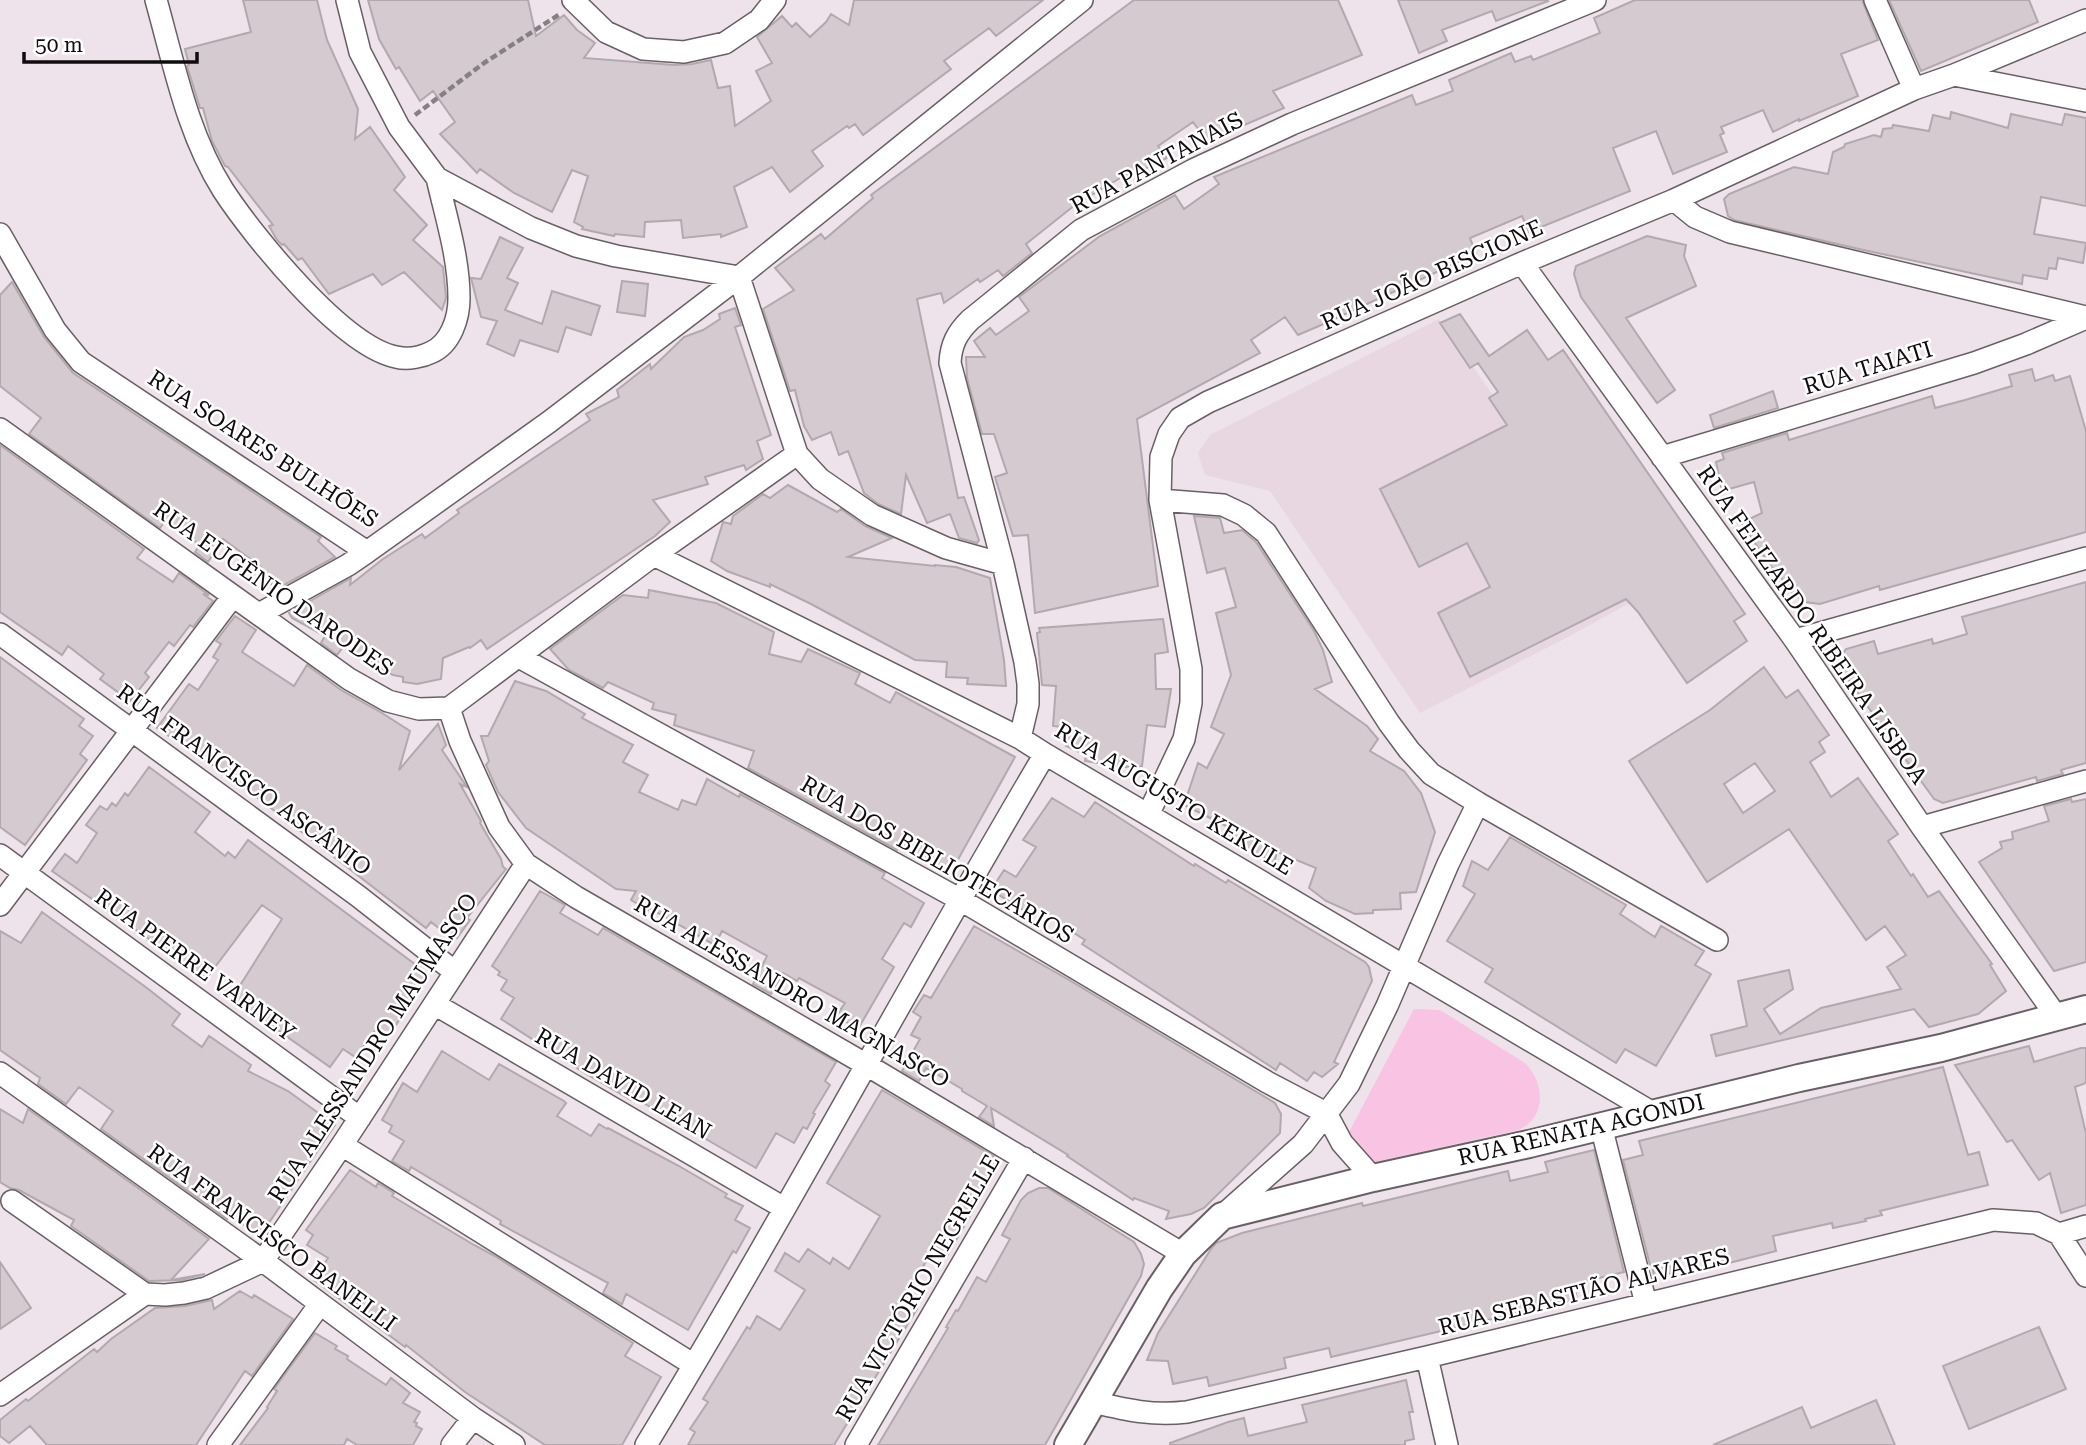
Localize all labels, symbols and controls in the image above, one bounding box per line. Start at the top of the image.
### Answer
scale bar [24,21,198,65]
text: 50 m [35,33,83,57]
street label: RUA PANTANAIS [1066,106,1248,220]
street label: RUA JOÃO BISCIONE [1317,214,1547,336]
street label: RUA TAIATI [1800,336,1936,400]
street label: RUA SOARES BULHÕES [143,365,383,533]
street label: RUA FELIZARDO RIBEIRA LISBOA [1691,461,1933,789]
street label: RUA EUGÊNIO DARODES [148,496,398,682]
street label: RUA FRANCISCO ASCÂNIO [112,679,376,881]
street label: RUA AUGUSTO KEKULE [1050,717,1298,881]
street label: RUA DOS BIBLIOTECÁRIOS [796,771,1078,949]
street label: RUA PIERRE VARNEY [90,883,301,1047]
street label: RUA ALESSANDRO MAUMASCO [263,888,483,1208]
street label: RUA ALESSANDRO MAGNASCO [630,890,954,1094]
street label: RUA DAVID LEAN [530,1023,716,1145]
street label: RUA RENATA AGONDI [1455,1088,1707,1172]
street label: RUA FRANCISCO BANELLI [142,1139,402,1337]
street label: RUA VICTÓRIO NEGRELLE [830,1149,1005,1426]
street label: RUA SEBASTIÃO ALVARES [1436,1243,1732,1341]

